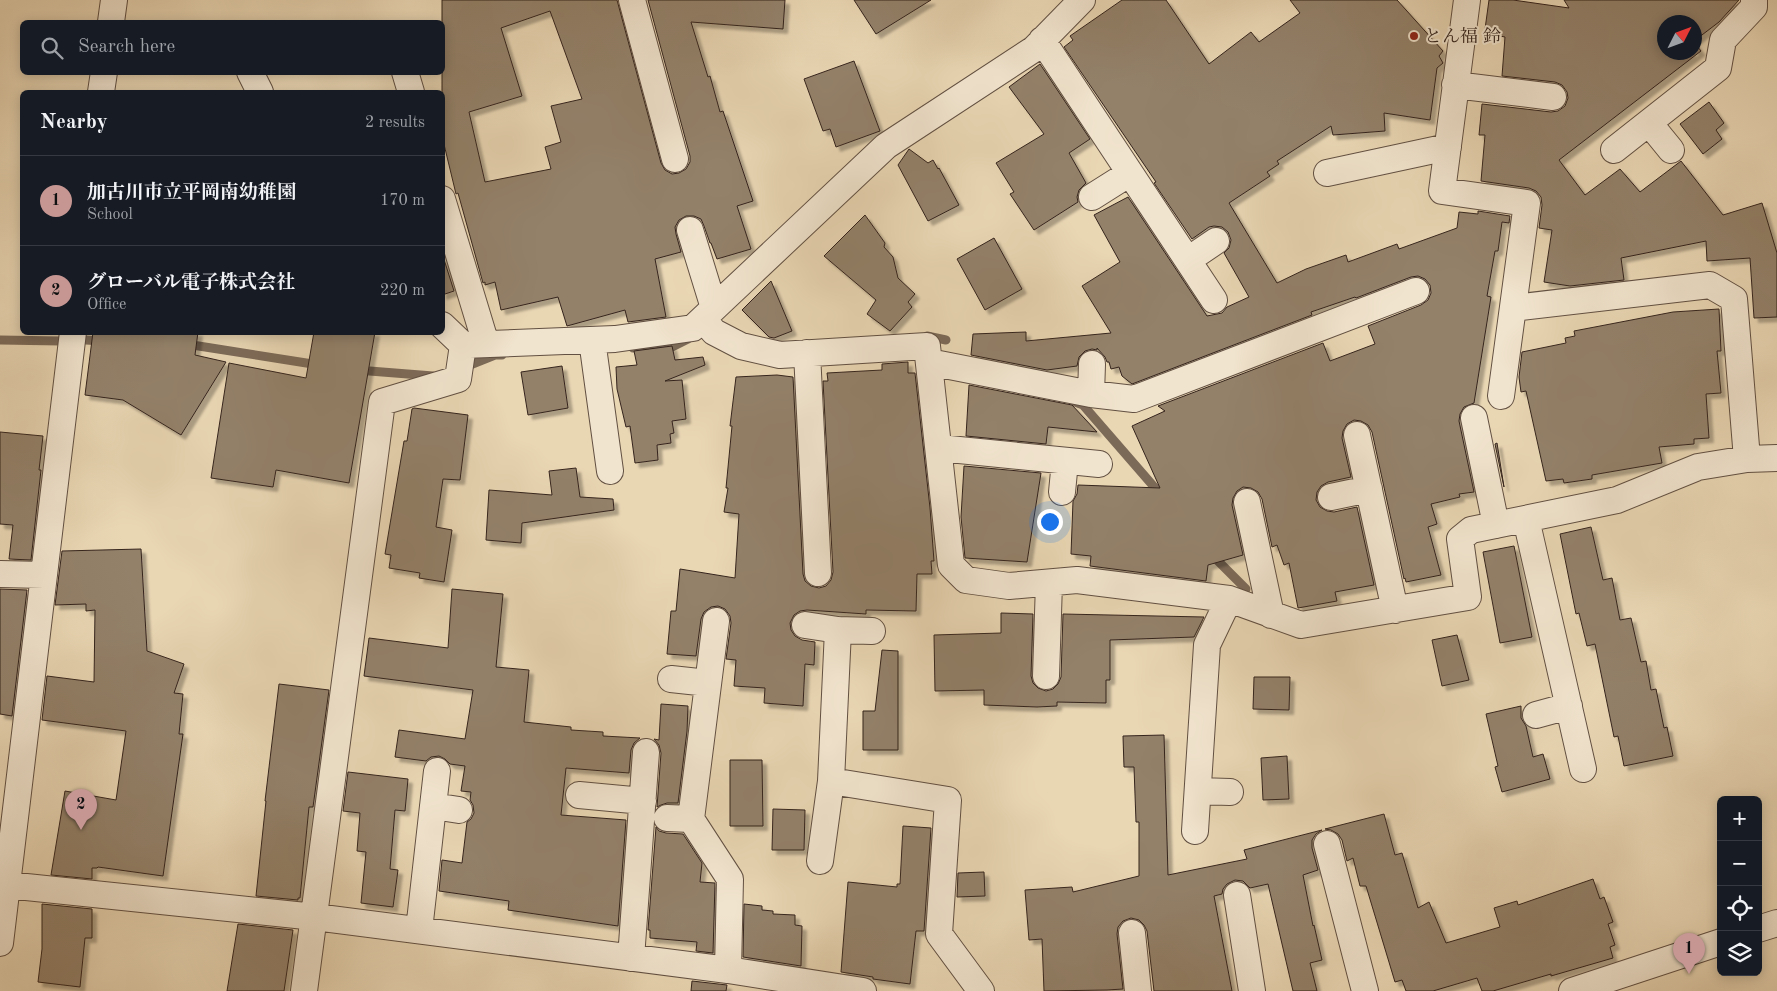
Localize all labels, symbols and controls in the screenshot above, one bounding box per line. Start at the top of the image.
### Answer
north arrow [1657,15,1702,60]
search box [20,20,445,75]
place label: とん福 鈴 [1424,26,1501,46]
marker: とん福 鈴 [1408,30,1420,42]
icon: search [38,34,66,62]
text: Search here [78,38,175,57]
text: Nearby [40,112,108,133]
text: 2 results [365,115,425,131]
text: 加古川市立平岡南幼稚園 [87,184,296,203]
text: 1 [51,193,61,209]
text: 170 m [380,193,425,209]
text: School [87,207,133,223]
text: グローバル電子株式会社 [87,274,295,293]
text: 2 [51,283,61,299]
text: 220 m [380,283,425,299]
text: Office [87,297,126,313]
your location [1037,509,1063,535]
pin: 2 [65,789,97,830]
map controls [1717,796,1762,976]
button: + [1717,796,1762,841]
button: − [1717,841,1762,886]
button: locate [1717,886,1762,931]
button: layers [1717,931,1762,976]
pin: 1 [1673,933,1705,974]

